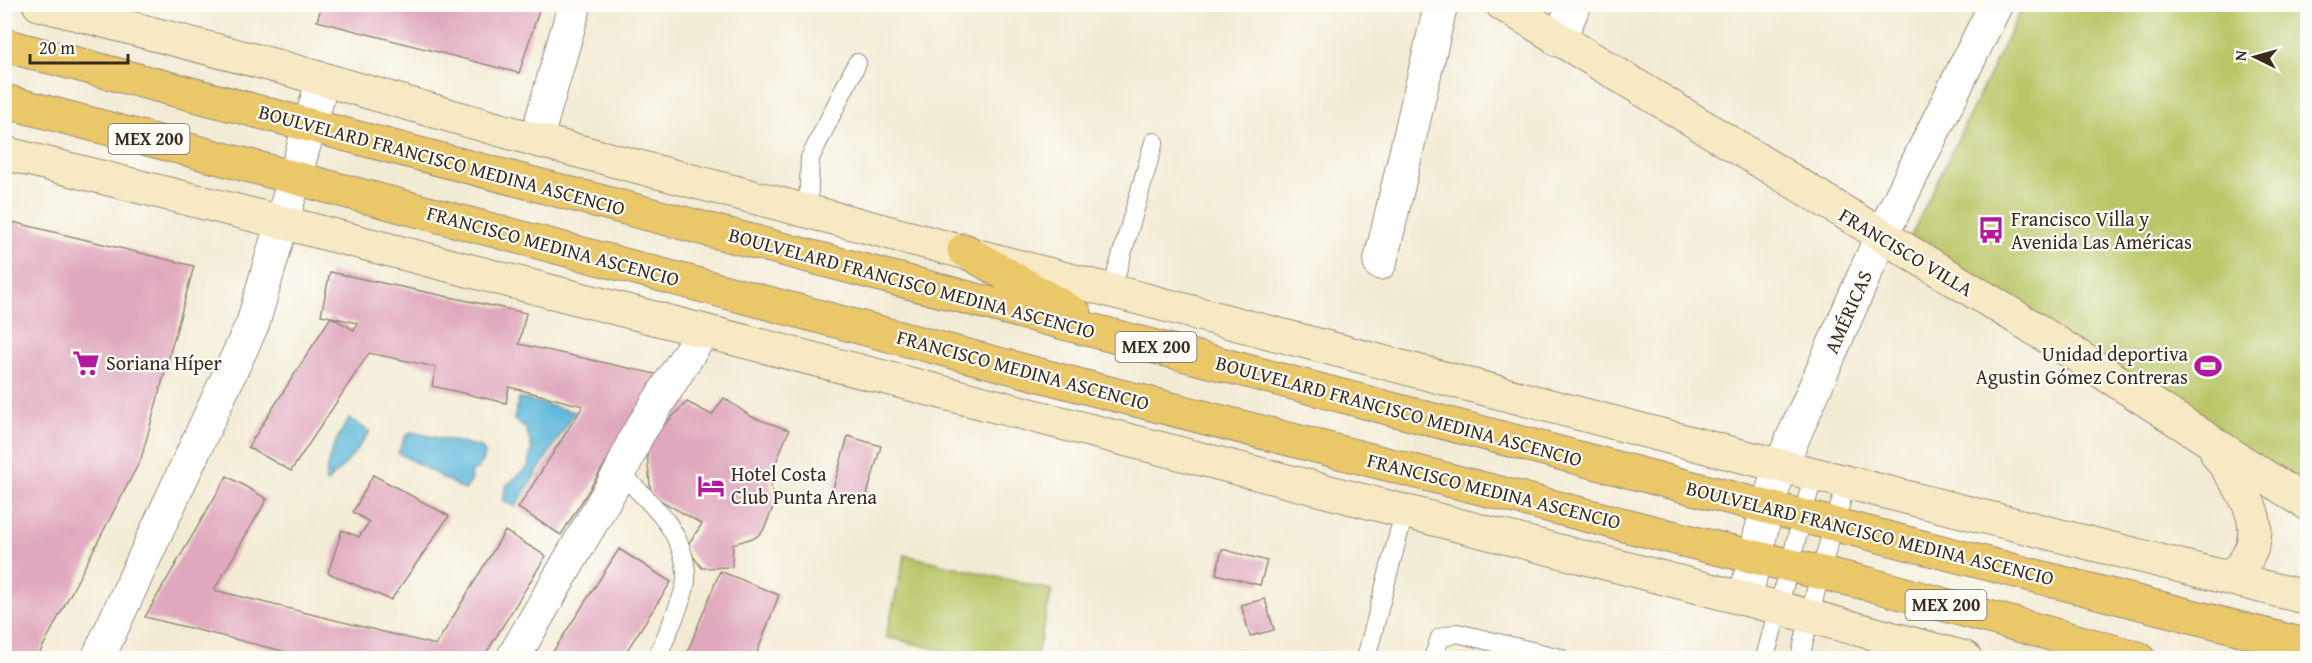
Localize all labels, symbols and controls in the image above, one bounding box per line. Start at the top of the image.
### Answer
scale bar [30,27,128,65]
north arrow [2225,27,2285,87]
text: 20 m [39,34,75,61]
text: N [2228,49,2253,62]
street label: BOULVELARD FRANCISCO MEDINA ASCENCIO [256,97,628,222]
road number: MEX 200 [108,124,190,154]
street label: FRANCISCO MEDINA ASCENCIO [424,198,683,293]
street label: FRANCISCO VILLA [1834,200,1979,303]
place label: Francisco Villa y Avenida Las Américas [2011,204,2192,256]
bus stop icon: Francisco Villa y Avenida Las Américas [1976,215,2006,245]
street label: BOULVELARD FRANCISCO MEDINA ASCENCIO [726,220,1098,345]
street label: AMÉRICAS [1816,265,1879,358]
street label: FRANCISCO MEDINA ASCENCIO [894,322,1153,417]
road number: MEX 200 [1116,332,1196,362]
place label: Unidad deportiva Agustin Gómez Contreras [1976,339,2189,391]
supermarket icon: Soriana Híper [71,348,101,378]
place label: Soriana Híper [106,348,222,377]
street label: BOULVELARD FRANCISCO MEDINA ASCENCIO [1213,348,1585,473]
sports icon: Unidad deportiva Agustin Gómez Contreras [2193,351,2223,381]
street label: FRANCISCO MEDINA ASCENCIO [1364,445,1624,536]
place label: Hotel Costa Club Punta Arena [731,459,877,511]
hotel icon: Hotel Costa Club Punta Arena [696,471,726,501]
street label: BOULVELARD FRANCISCO MEDINA ASCENCIO [1683,473,2057,592]
road number: MEX 200 [1906,590,1986,620]

